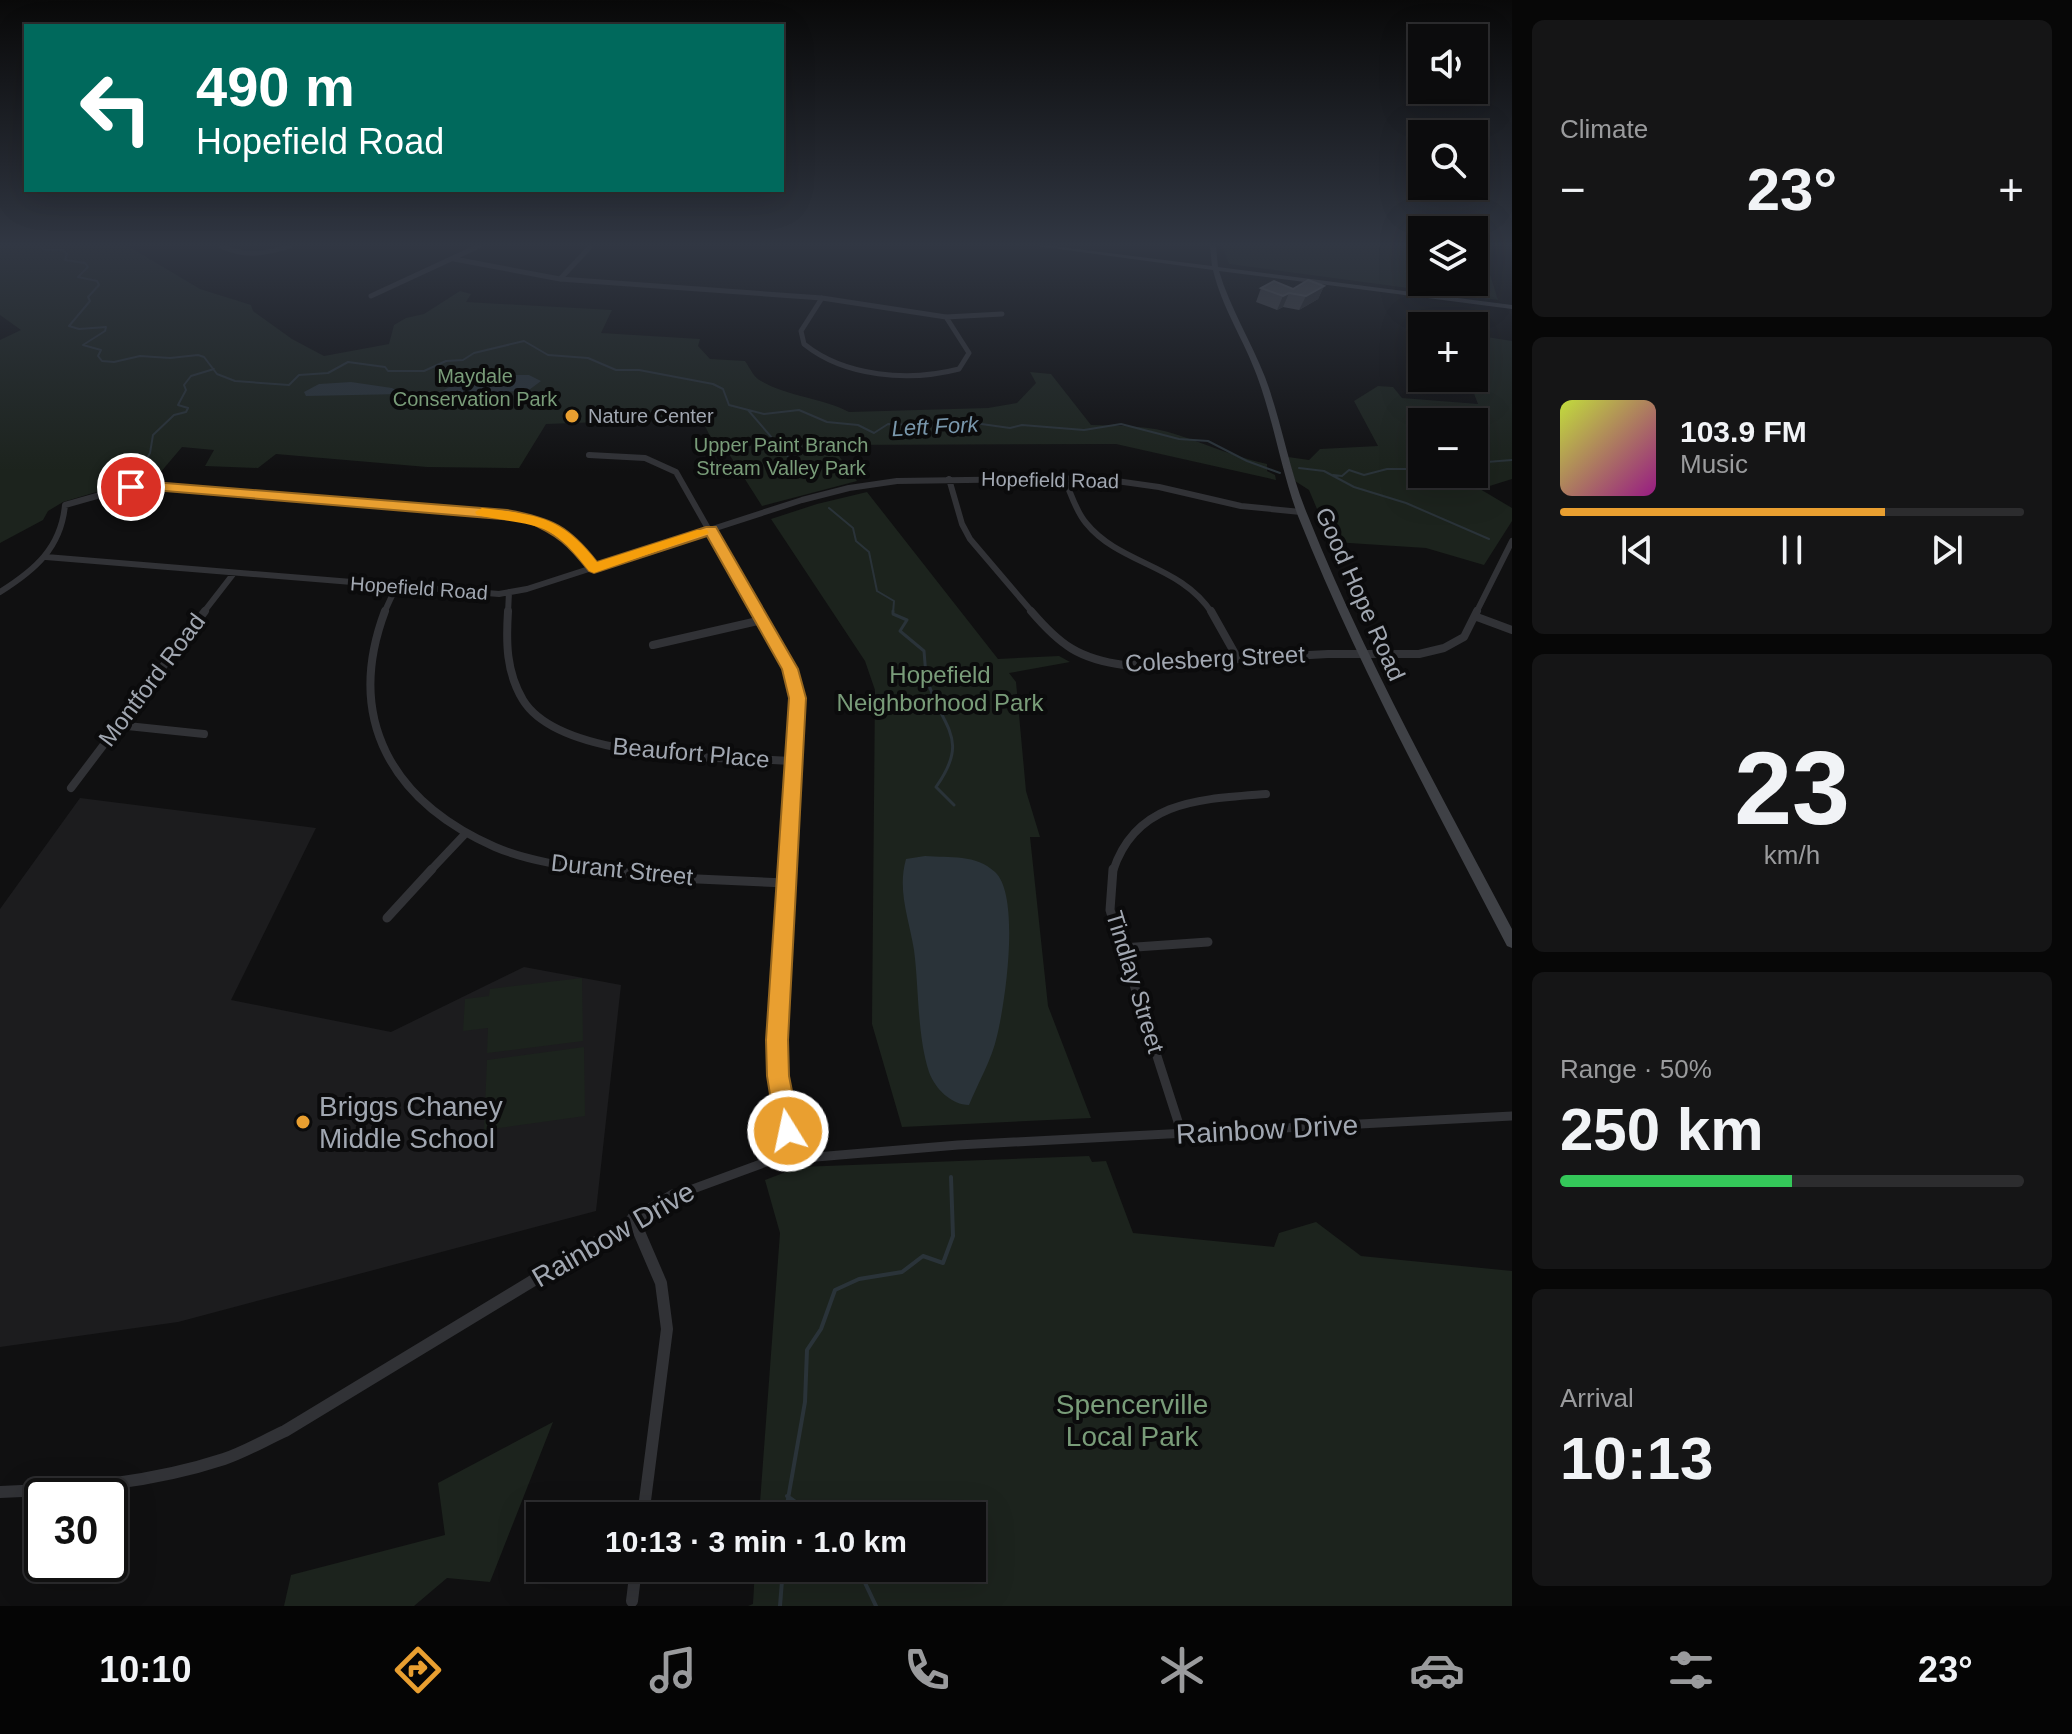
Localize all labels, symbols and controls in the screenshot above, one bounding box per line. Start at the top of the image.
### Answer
map controls [1408,24,1488,488]
button: sound [1408,24,1488,104]
text: 490 m [196,55,355,118]
icon: left [64,56,168,160]
text: Climate [1560,114,1648,144]
button: search [1408,120,1488,200]
text: Hopefield Road [196,121,444,162]
text: 23° [1747,156,1837,223]
text: − [1560,165,1586,214]
text: + [1998,165,2024,214]
button: layers [1408,216,1488,296]
button: + [1408,312,1488,392]
park label: Maydale Conservation Park [393,365,558,410]
place label: Nature Center [588,405,714,427]
marker: Nature Center [563,407,581,425]
button: − [1408,408,1488,488]
water label: Left Fork [891,412,980,441]
text: 103.9 FM [1680,415,1807,448]
park label: Upper Paint Branch Stream Valley Park [694,434,868,479]
text: Music [1680,449,1748,479]
pin [97,453,165,521]
icon: arrive [109,465,153,509]
street label: Hopefield Road [981,468,1119,492]
street label: Good Hope Road [1310,503,1411,685]
icon: previous [1615,528,1659,572]
icon: pause [1770,528,1814,572]
icon: next [1925,528,1969,572]
street label: Hopefield Road [349,572,489,604]
street label: Montford Road [93,608,210,751]
street label: Colesberg Street [1124,640,1306,677]
park label: Hopefield Neighborhood Park [837,661,1044,716]
text: 23 [1734,730,1850,846]
street label: Beaufort Place [611,732,771,773]
text: km/h [1764,840,1820,870]
street label: Durant Street [550,849,695,890]
street label: Tindlay Street [1101,908,1170,1056]
text: Range · 50% [1560,1054,1712,1084]
position arrow [746,1089,830,1173]
place label: Briggs Chaney Middle School [319,1091,503,1154]
text: 250 km [1560,1096,1764,1163]
street label: Rainbow Drive [1175,1109,1359,1150]
marker: Briggs Chaney Middle School [294,1113,312,1131]
street label: Rainbow Drive [527,1175,700,1293]
text: Arrival [1560,1383,1634,1413]
park label: Spencerville Local Park [1056,1389,1208,1452]
text: 10:13 [1560,1425,1713,1492]
speed limit sign: 30 [24,1478,128,1582]
text: 10:13 · 3 min · 1.0 km [605,1525,907,1558]
icon: directions [390,1642,446,1698]
icon: music [645,1642,701,1698]
icon: phone [899,1642,955,1698]
icon: climate [1154,1642,1210,1698]
icon: car [1409,1642,1465,1698]
icon: filters [1663,1642,1719,1698]
text: 10:10 [99,1649,191,1690]
text: 23° [1918,1649,1973,1690]

